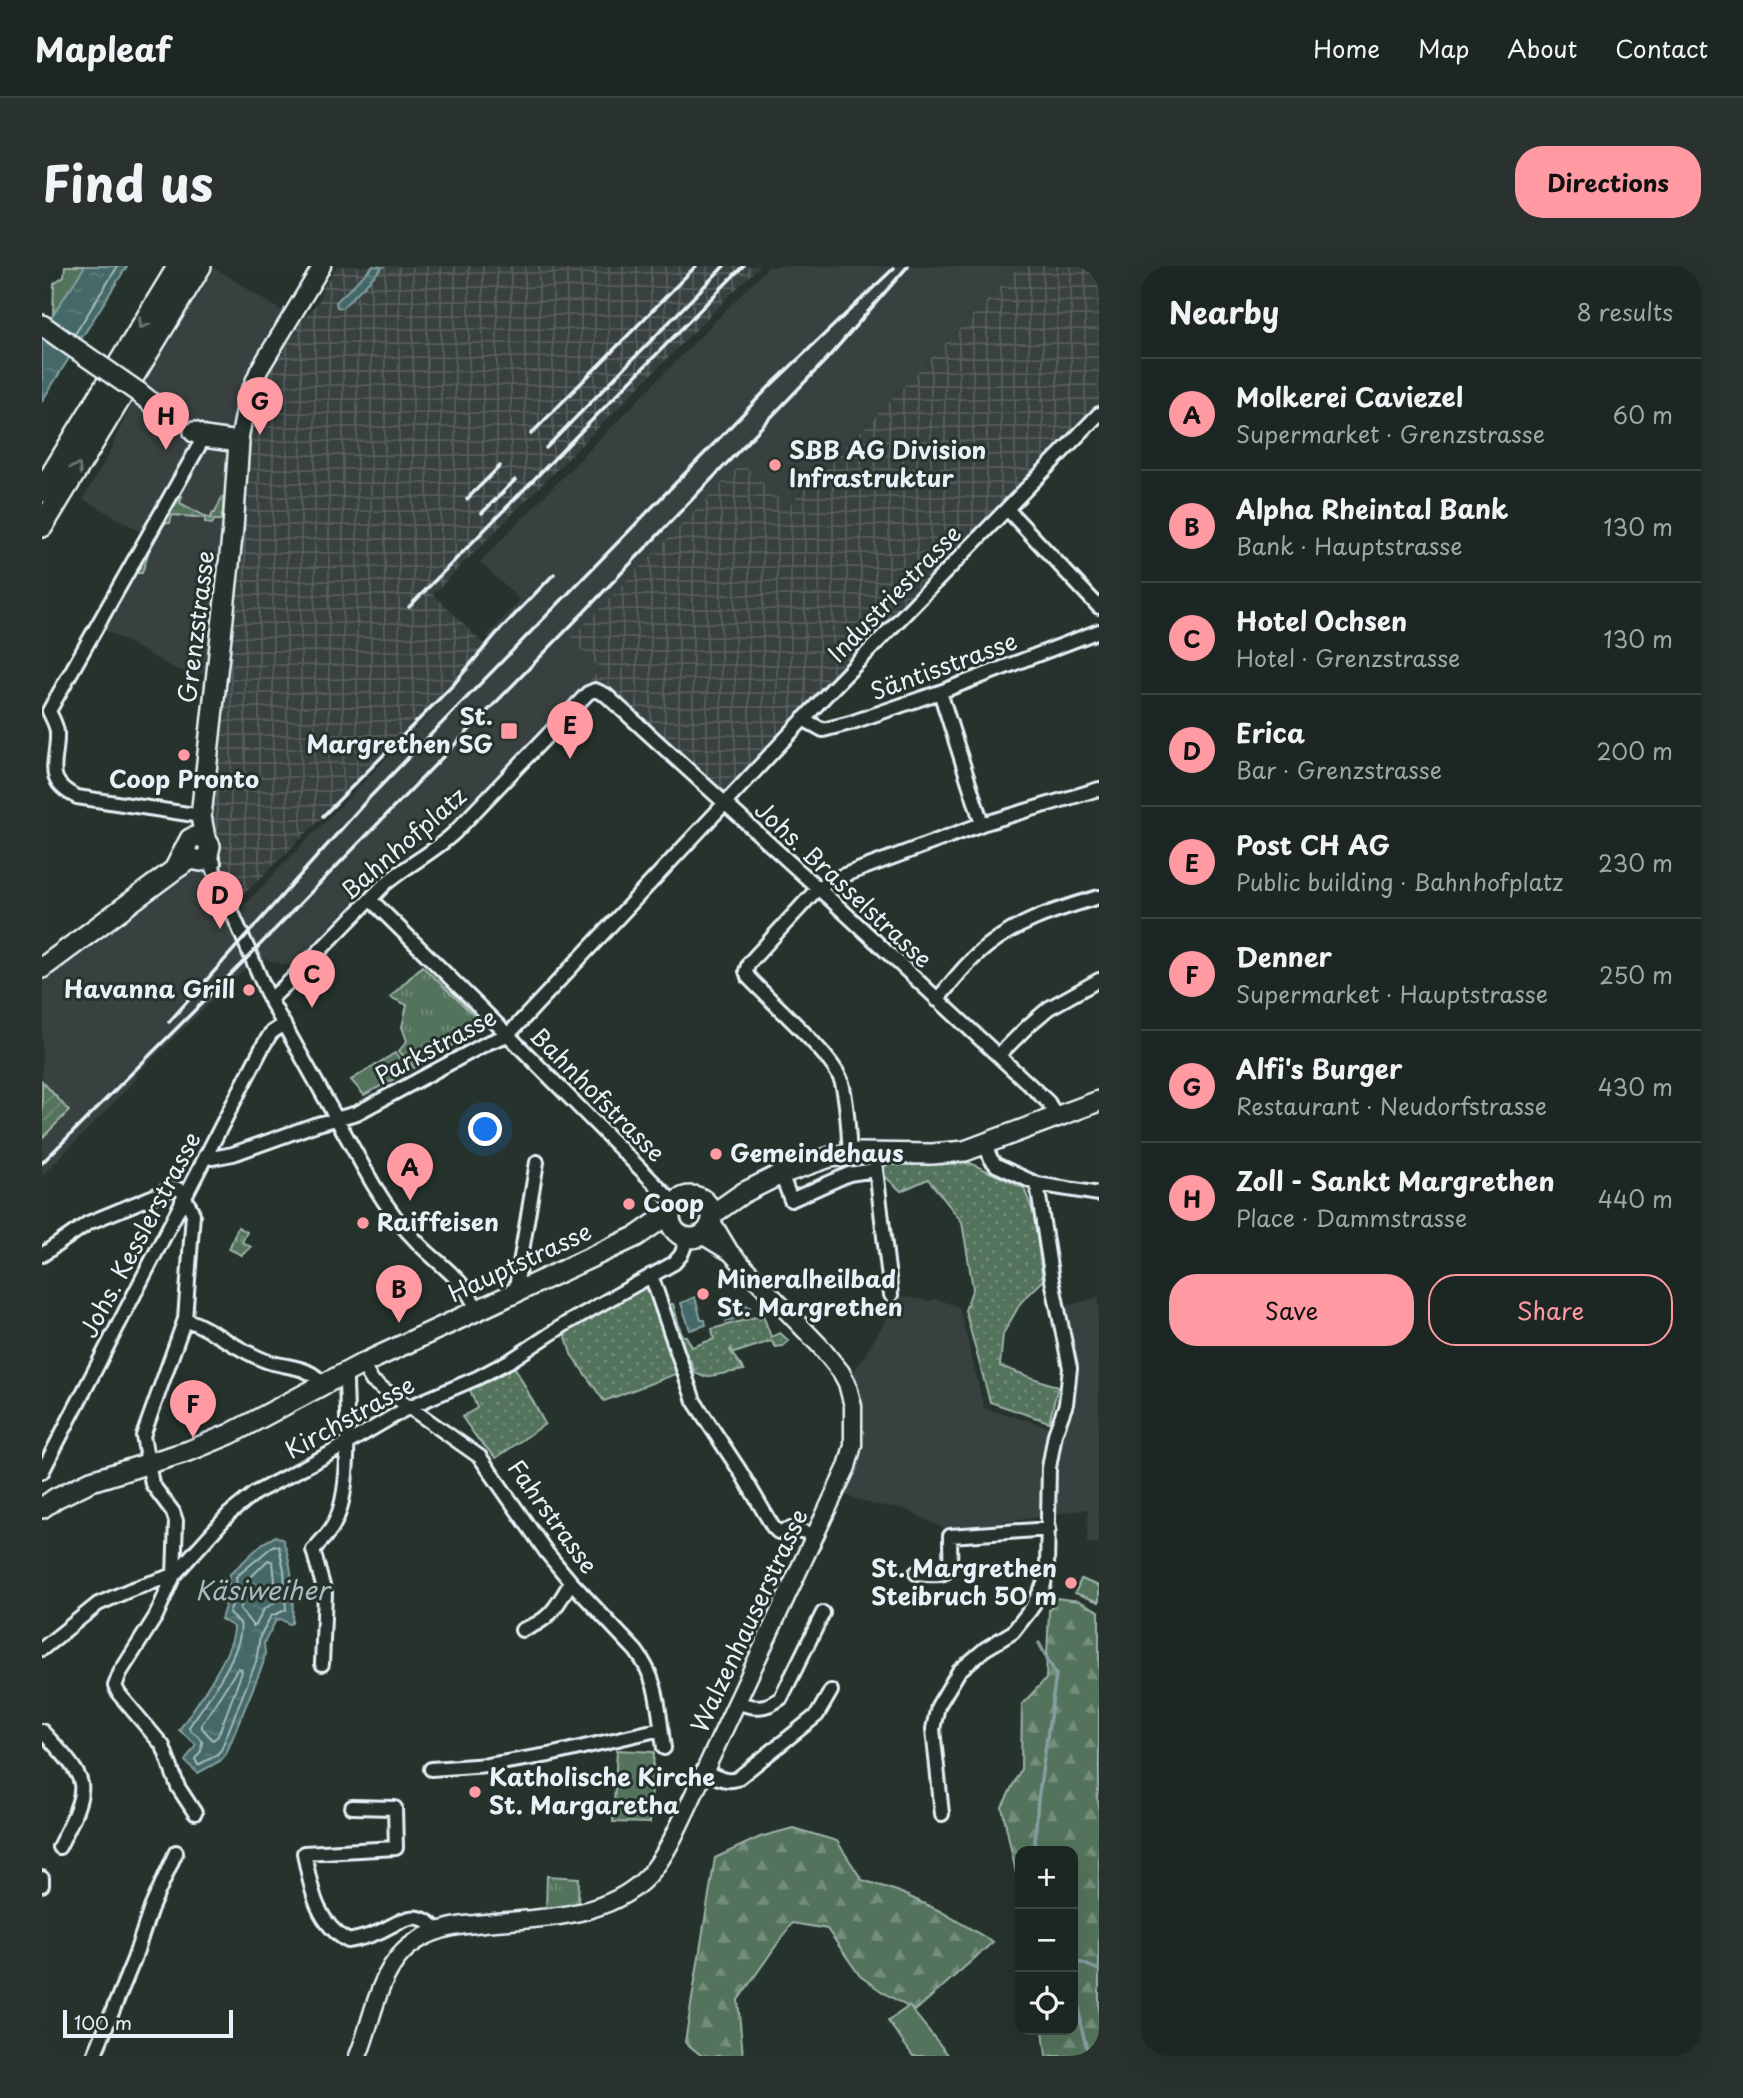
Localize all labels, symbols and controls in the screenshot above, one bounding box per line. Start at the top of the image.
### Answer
text: Mapleaf [35,23,171,73]
text: Home [1313,30,1380,66]
text: Map [1418,30,1469,66]
text: About [1507,30,1577,66]
text: Contact [1615,30,1708,66]
text: Find us [42,145,213,219]
button: Directions [1515,146,1701,218]
text: Nearby [1169,289,1279,334]
text: 8 results [1577,294,1673,329]
one-way arrow [139,316,152,329]
pin: G [237,377,283,435]
text: Molkerei Caviezel [1236,377,1463,416]
pin: H [143,392,189,450]
text: A [1183,397,1201,432]
text: 60 m [1613,397,1673,432]
text: Supermarket · Grenzstrasse [1236,416,1545,451]
place label: SBB AG Division Infrastruktur [789,431,986,495]
marker: SBB AG Division Infrastruktur [767,457,783,473]
one-way arrow [69,462,82,475]
text: Alpha Rheintal Bank [1236,489,1508,528]
text: B [1184,509,1200,544]
text: 130 m [1603,509,1673,544]
street label: Industriestrasse [818,516,969,670]
text: Bank · Hauptstrasse [1236,528,1462,563]
street label: Grenzstrasse [168,548,222,705]
text: Hotel Ochsen [1236,601,1407,640]
text: C [1183,621,1201,656]
text: 130 m [1603,621,1673,656]
street label: Säntisstrasse [865,622,1022,708]
text: Hotel · Grenzstrasse [1236,640,1460,675]
place label: St. Margrethen SG [306,697,493,761]
pin: E [547,701,593,759]
text: Erica [1236,713,1305,752]
marker: St. Margrethen SG [499,721,519,741]
text: D [1183,733,1201,768]
text: 200 m [1596,733,1673,768]
marker: Coop Pronto [176,747,192,763]
text: Bar · Grenzstrasse [1236,752,1442,787]
place label: Coop Pronto [109,760,259,796]
street label: Bahnhofplatz [332,778,474,907]
street label: Johs. Brasselstrasse [747,791,941,976]
text: Post CH AG [1236,825,1390,864]
text: E [1185,845,1199,880]
text: 230 m [1598,845,1673,880]
text: Public building · Bahnhofplatz [1236,864,1563,899]
pin: D [197,871,243,929]
text: Denner [1236,937,1332,976]
pin: C [289,950,335,1008]
text: F [1185,957,1199,992]
text: 250 m [1599,957,1673,992]
place label: Havanna Grill [64,970,235,1006]
text: Supermarket · Hauptstrasse [1236,976,1548,1011]
marker: Havanna Grill [241,982,257,998]
street label: Parkstrasse [368,998,502,1092]
street label: Bahnhofstrasse [522,1018,674,1170]
text: Alfi's Burger [1236,1049,1402,1088]
text: G [1183,1069,1201,1104]
text: 430 m [1598,1069,1673,1104]
text: Restaurant · Neudorfstrasse [1236,1088,1547,1123]
your location [468,1112,502,1146]
street label: Johs. Kesslerstrasse [70,1125,209,1343]
place label: Gemeindehaus [730,1134,904,1170]
pin: A [387,1143,433,1201]
marker: Gemeindehaus [708,1146,724,1162]
text: Zoll - Sankt Margrethen [1236,1161,1555,1200]
text: H [1183,1181,1201,1216]
text: 440 m [1598,1181,1673,1216]
place label: Coop [643,1184,704,1220]
marker: Coop [621,1196,637,1212]
text: Place · Dammstrasse [1236,1200,1467,1235]
place label: Raiffeisen [377,1203,499,1239]
street label: Hauptstrasse [441,1212,597,1310]
marker: Raiffeisen [355,1215,371,1231]
place label: Mineralheilbad St. Margrethen [717,1260,903,1324]
pin: B [376,1265,422,1323]
button: Save [1169,1274,1414,1346]
button: Share [1428,1274,1673,1346]
marker: Mineralheilbad St. Margrethen [695,1286,711,1302]
street label: Kirchstrasse [278,1366,420,1467]
pin: F [170,1380,216,1438]
street label: Fahrstrasse [500,1451,607,1580]
street label: Walzenhauserstrasse [681,1502,816,1738]
place label: St. Margrethen Steibruch 50 m [871,1549,1057,1613]
water label: Käsiweiher [195,1570,333,1609]
marker: St. Margrethen Steibruch 50 m [1063,1575,1079,1591]
place label: Katholische Kirche St. Margaretha [489,1758,715,1822]
marker: Katholische Kirche St. Margaretha [467,1784,483,1800]
map controls [1015,1846,1078,2035]
button: + [1015,1846,1078,1909]
button: − [1015,1909,1078,1972]
button: locate [1015,1972,1078,2035]
scale bar [63,2007,233,2039]
text: 100 m [74,2008,132,2036]

